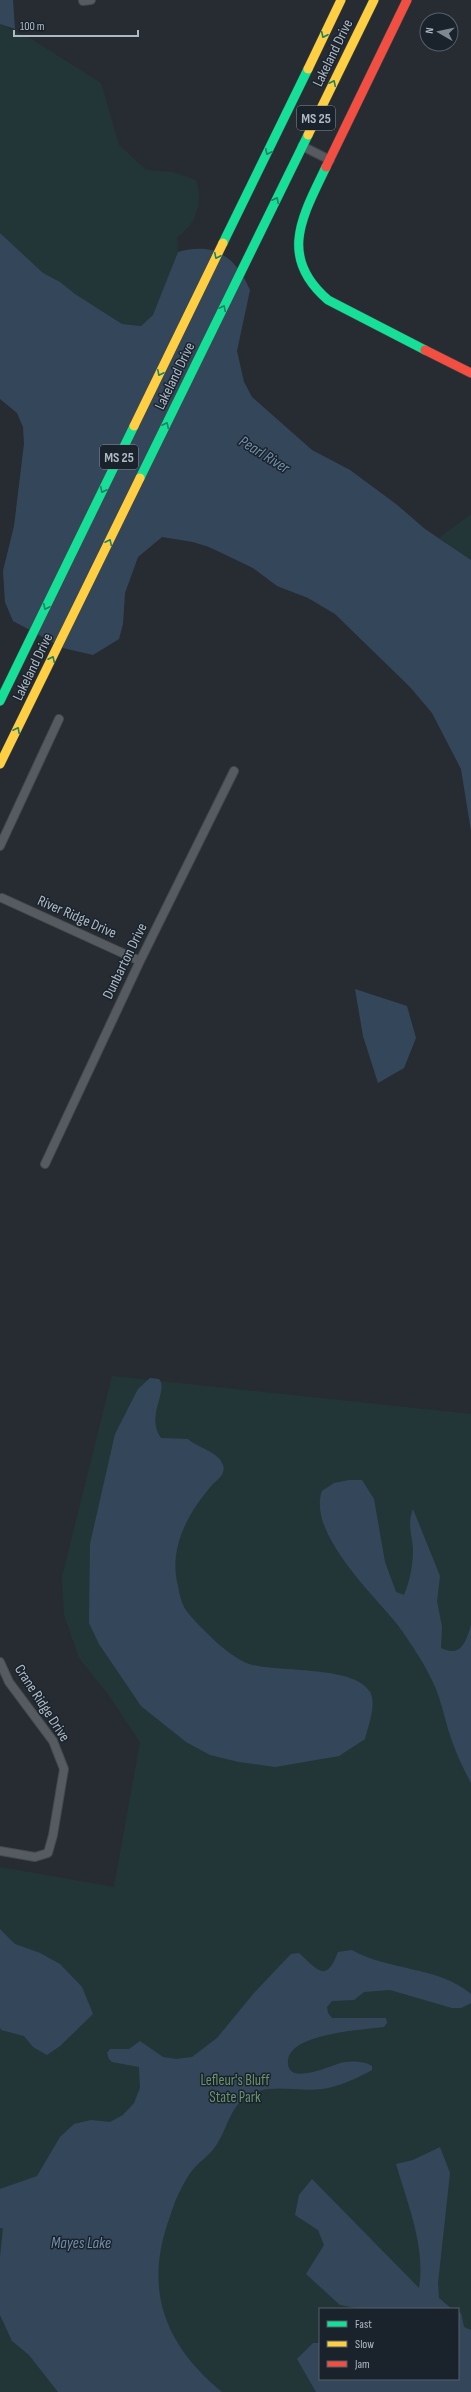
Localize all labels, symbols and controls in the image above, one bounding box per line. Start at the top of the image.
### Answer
scale bar [14,12,138,38]
north arrow [419,12,459,52]
street label: Lakeland Drive [309,16,357,90]
text: 100 m [20,19,45,34]
text: N [423,26,437,34]
one-way arrow [321,31,329,39]
one-way arrow [328,80,336,88]
road number: MS 25 [297,106,335,130]
one-way arrow [265,148,273,156]
one-way arrow [271,197,279,204]
one-way arrow [214,252,222,260]
one-way arrow [218,305,226,312]
street label: Lakeland Drive [151,339,199,413]
one-way arrow [157,369,165,376]
one-way arrow [161,422,169,429]
water label: Pearl River [235,432,293,478]
road number: MS 25 [100,445,138,469]
one-way arrow [100,486,108,493]
one-way arrow [104,539,112,546]
one-way arrow [43,603,51,610]
street label: Lakeland Drive [9,630,57,704]
one-way arrow [48,655,55,663]
one-way arrow [13,726,20,734]
street label: River Ridge Drive [34,891,120,943]
street label: Dunbarton Drive [98,920,152,1002]
street label: Crane Ridge Drive [10,1661,74,1745]
park label: Lefleur's Bluff State Park [200,2071,270,2107]
water label: Mayes Lake [51,2234,111,2253]
legend [319,2308,459,2380]
text: Fast [355,2317,372,2332]
text: Slow [355,2337,374,2352]
text: Jam [354,2357,370,2372]

